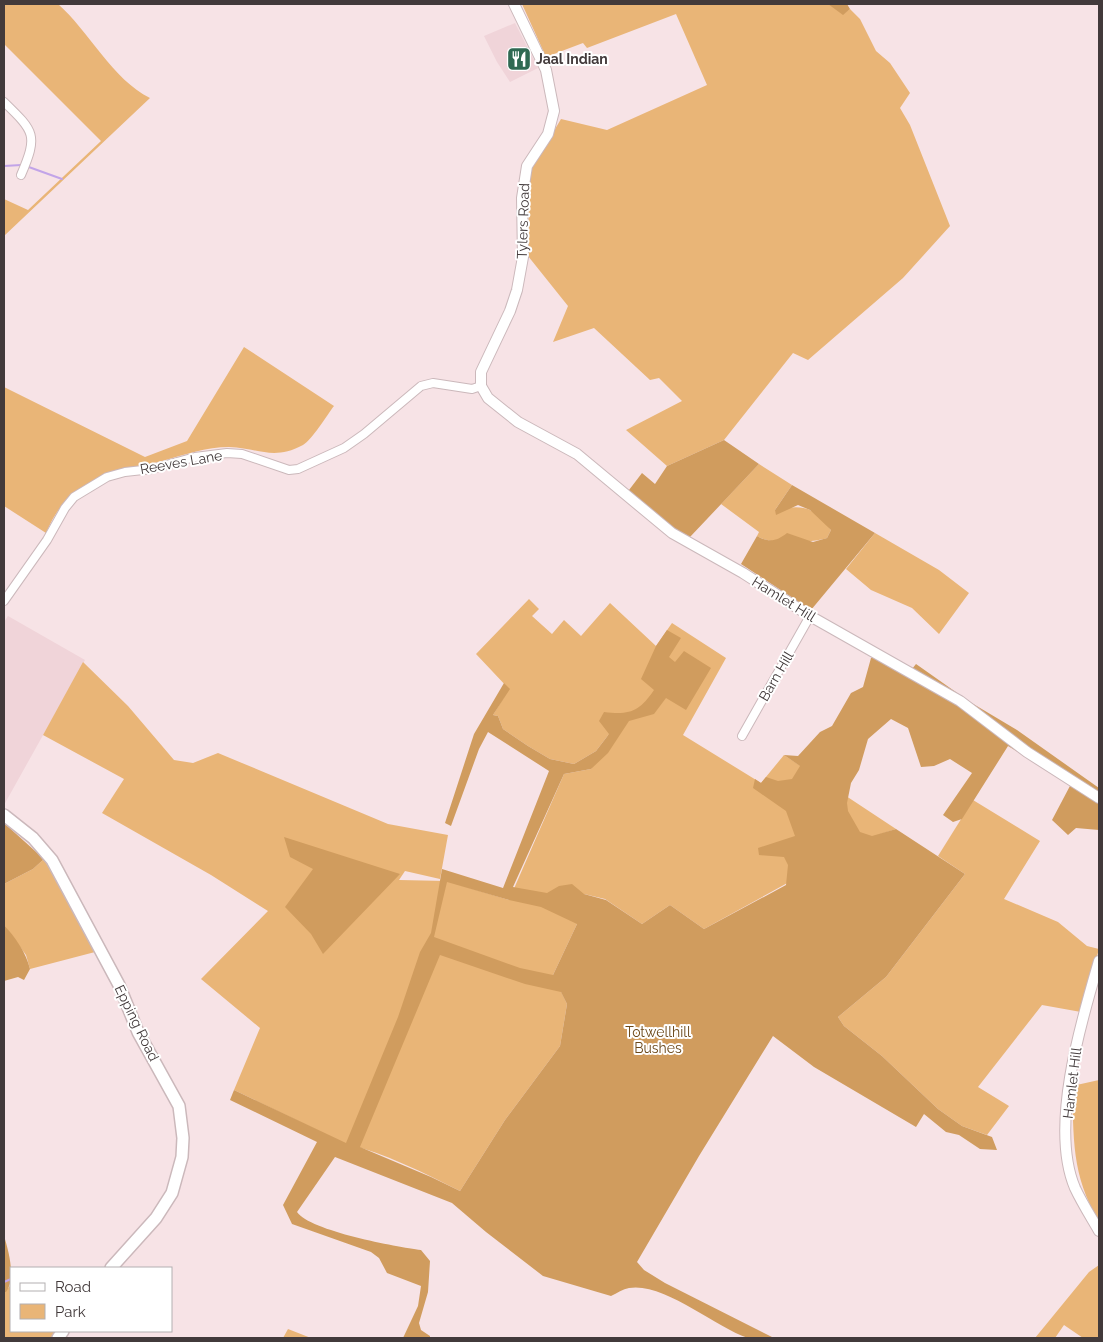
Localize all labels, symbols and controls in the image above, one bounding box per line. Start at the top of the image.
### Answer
restaurant icon: Jaal Indian [506,46,532,72]
place label: Jaal Indian [536,51,608,67]
street label: Tylers Road [514,183,532,259]
street label: Reeves Lane [139,447,223,477]
street label: Hamlet Hill [749,573,819,625]
street label: Barn Hill [755,648,797,704]
street label: Epping Road [112,982,162,1064]
park label: Totwellhill Bushes [625,1024,691,1056]
street label: Hamlet Hill [1060,1046,1084,1120]
legend [10,1267,172,1332]
text: Road [55,1278,91,1296]
text: Park [55,1303,86,1321]

